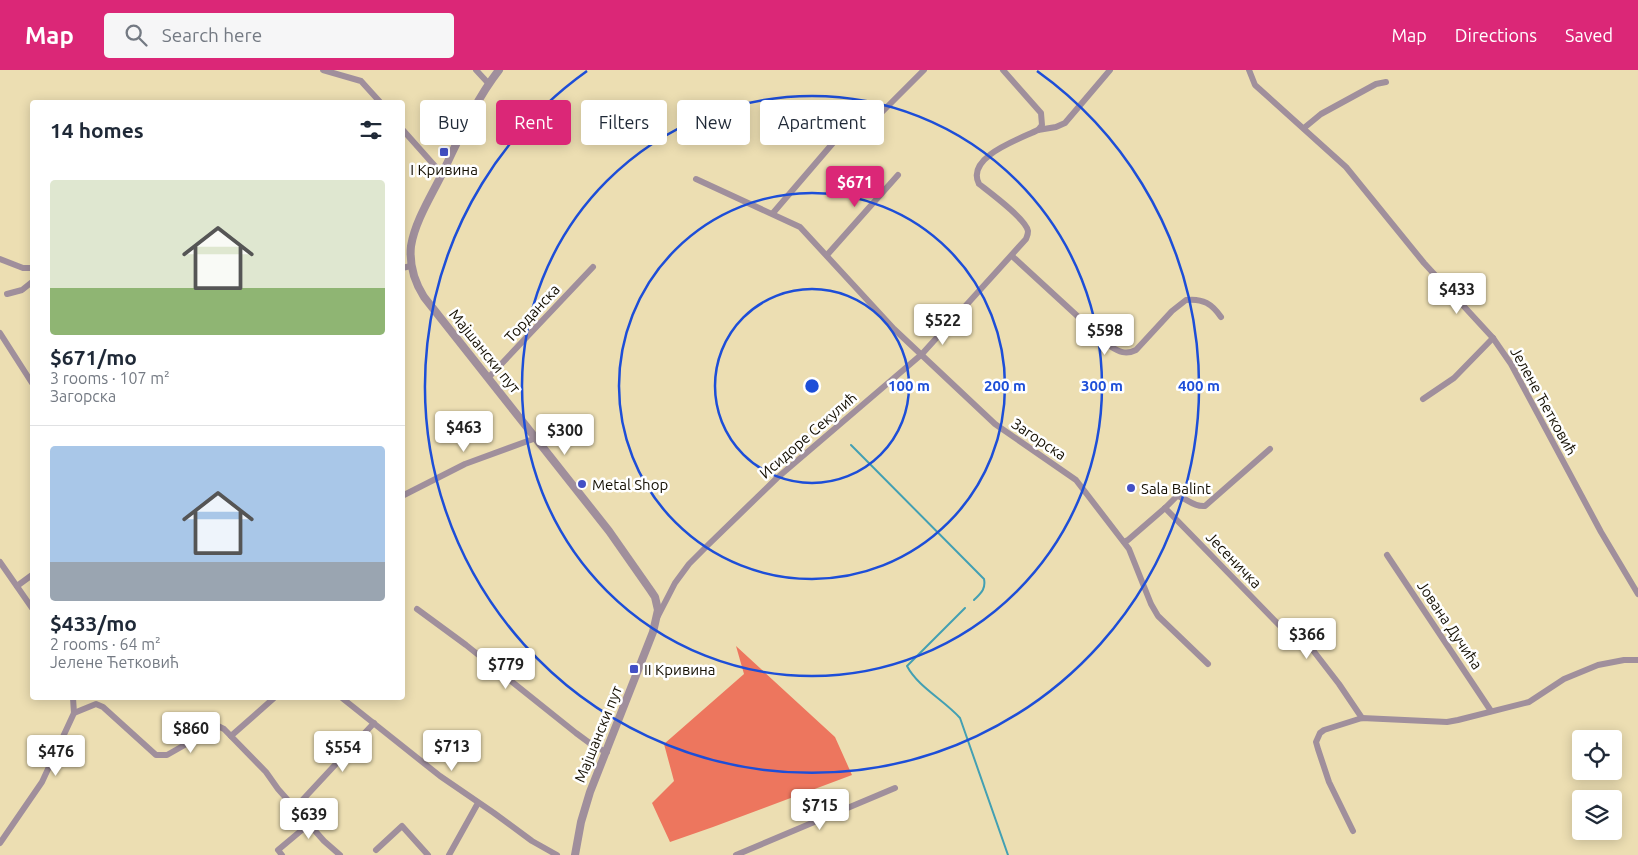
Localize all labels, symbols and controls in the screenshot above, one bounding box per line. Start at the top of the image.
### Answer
search box [104,13,454,58]
icon: search [122,21,150,49]
text: Map [25,22,74,49]
text: Search here [162,24,262,46]
text: Map [1391,25,1427,45]
text: Directions [1455,25,1537,45]
text: Saved [1565,25,1613,45]
chip: Buy [420,100,486,145]
chip: Rent [496,100,571,145]
chip: Filters [581,100,667,145]
chip: New [677,100,750,145]
chip: Apartment [760,100,884,145]
icon: filters [357,116,385,144]
text: 14 homes [50,118,144,142]
marker: I Кривина [438,146,450,158]
place label: I Кривина [410,161,478,178]
pin: $671 [825,166,885,208]
text: $671 [837,173,873,191]
icon: home [173,213,263,303]
pin: $433 [1427,272,1487,315]
text: $433 [1439,280,1475,298]
street label: Торданска [501,281,563,345]
pin: $522 [913,304,973,346]
street label: Мајшански пут [446,306,524,397]
text: $522 [925,311,961,329]
pin: $598 [1075,314,1135,356]
text: $598 [1087,321,1123,339]
street label: Јелене Ћетковић [1507,344,1581,458]
text: $671/mo [50,345,137,369]
text: 3 rooms · 107 m² [50,369,170,387]
centre of rings [803,377,821,395]
text: 100 m [888,377,930,394]
text: 200 m [984,377,1026,394]
text: 300 m [1081,377,1123,394]
text: 400 m [1178,377,1220,394]
text: Загорска [50,387,116,405]
street label: Исидоре Секулић [756,388,860,482]
pin: $463 [434,410,494,453]
pin: $300 [535,414,595,456]
street label: Загорска [1008,415,1070,463]
text: $463 [446,418,482,436]
text: $300 [547,421,583,439]
place label: Metal Shop [592,476,668,493]
icon: home [173,478,263,568]
marker: Metal Shop [576,478,588,490]
place label: Sala Balint [1141,480,1211,497]
marker: Sala Balint [1125,482,1137,494]
street label: Јесеничка [1203,528,1265,592]
street label: Јована Дучића [1414,577,1486,673]
text: $433/mo [50,611,137,635]
pin: $366 [1277,618,1337,660]
text: $366 [1289,625,1325,643]
text: 2 rooms · 64 m² [50,635,161,653]
pin: $779 [476,648,536,690]
text: Јелене Ћетковић [50,653,179,671]
text: $779 [488,655,524,673]
place label: II Кривина [644,661,716,678]
marker: II Кривина [628,663,640,675]
street label: Мајшански пут [571,683,625,785]
pin: $860 [161,712,221,754]
text: $860 [173,719,209,737]
pin: $554 [313,730,373,773]
pin: $713 [422,730,482,772]
map controls [1572,730,1622,840]
button: locate [1572,730,1622,780]
pin: $476 [26,734,86,777]
text: $713 [434,737,470,755]
text: $554 [325,738,361,756]
text: $476 [38,742,74,760]
pin: $715 [790,788,850,831]
button: layers [1572,790,1622,840]
text: $715 [802,796,838,814]
pin: $639 [279,798,339,840]
text: $639 [291,805,327,823]

